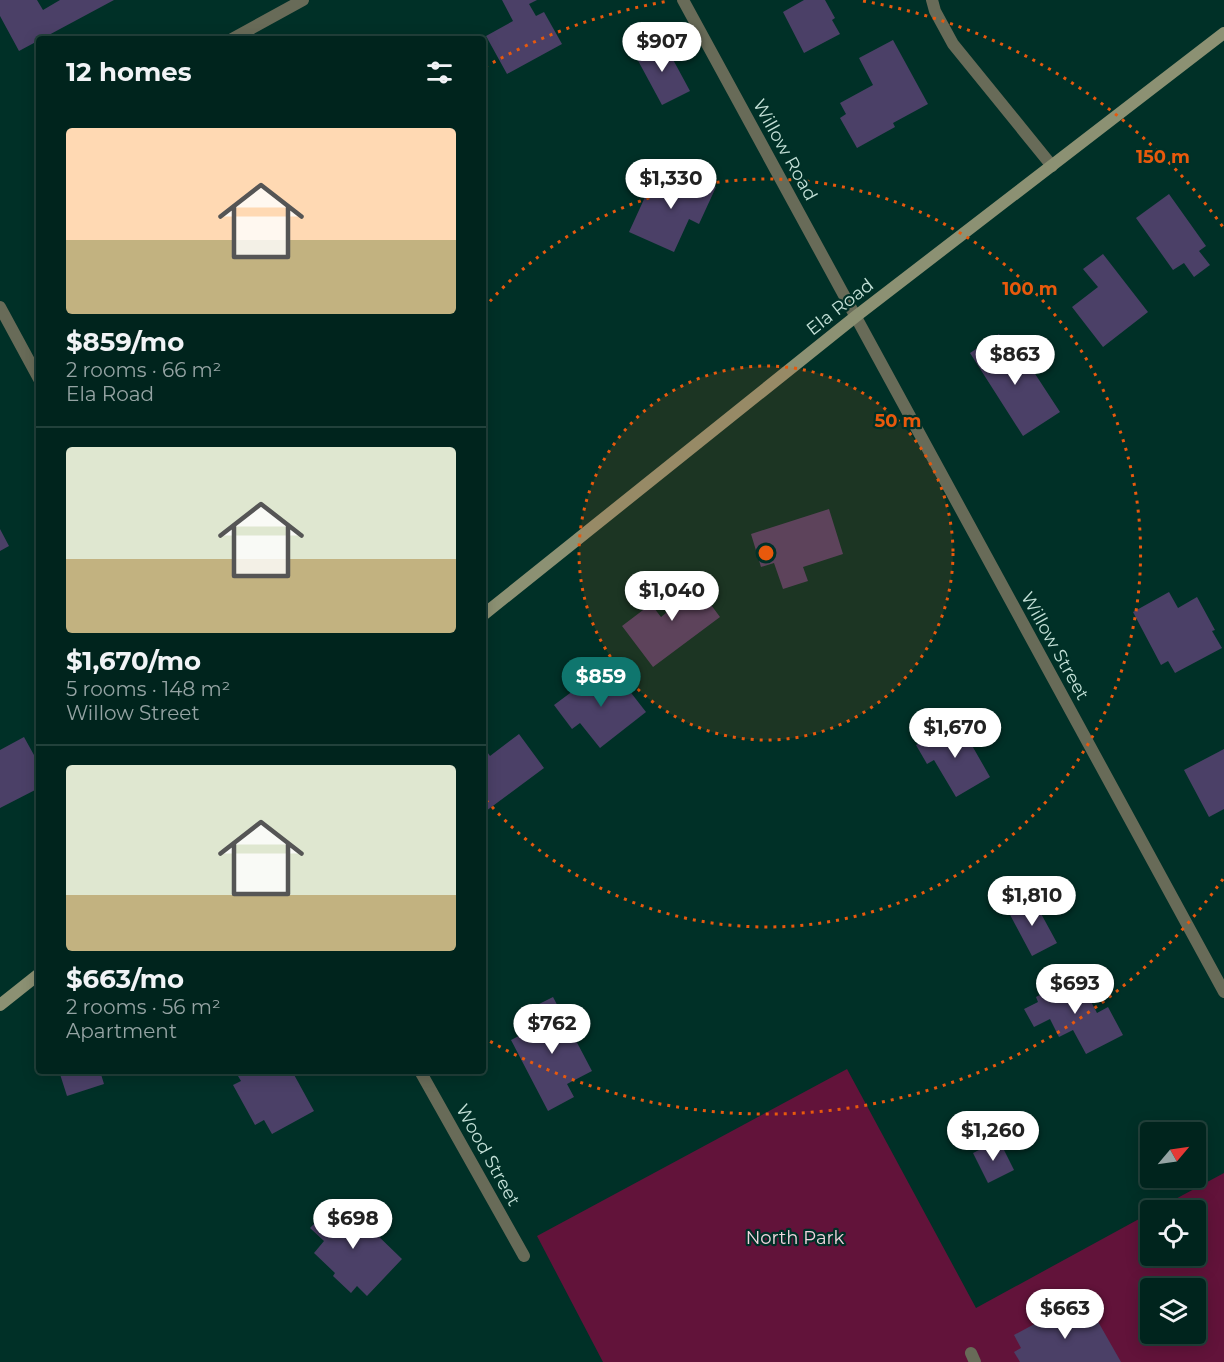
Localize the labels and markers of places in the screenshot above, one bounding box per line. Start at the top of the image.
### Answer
pin: $907 [626,22,698,73]
pin: $1,330 [622,159,720,210]
pin: $863 [979,335,1051,386]
centre of rings [756,543,776,563]
pin: $1,040 [623,571,721,622]
pin: $859 [565,657,637,708]
pin: $1,670 [906,708,1004,759]
pin: $1,810 [983,876,1081,927]
pin: $693 [1039,964,1111,1015]
pin: $762 [516,1004,588,1055]
pin: $1,260 [944,1111,1042,1162]
pin: $698 [317,1199,389,1250]
pin: $663 [1029,1289,1101,1340]

